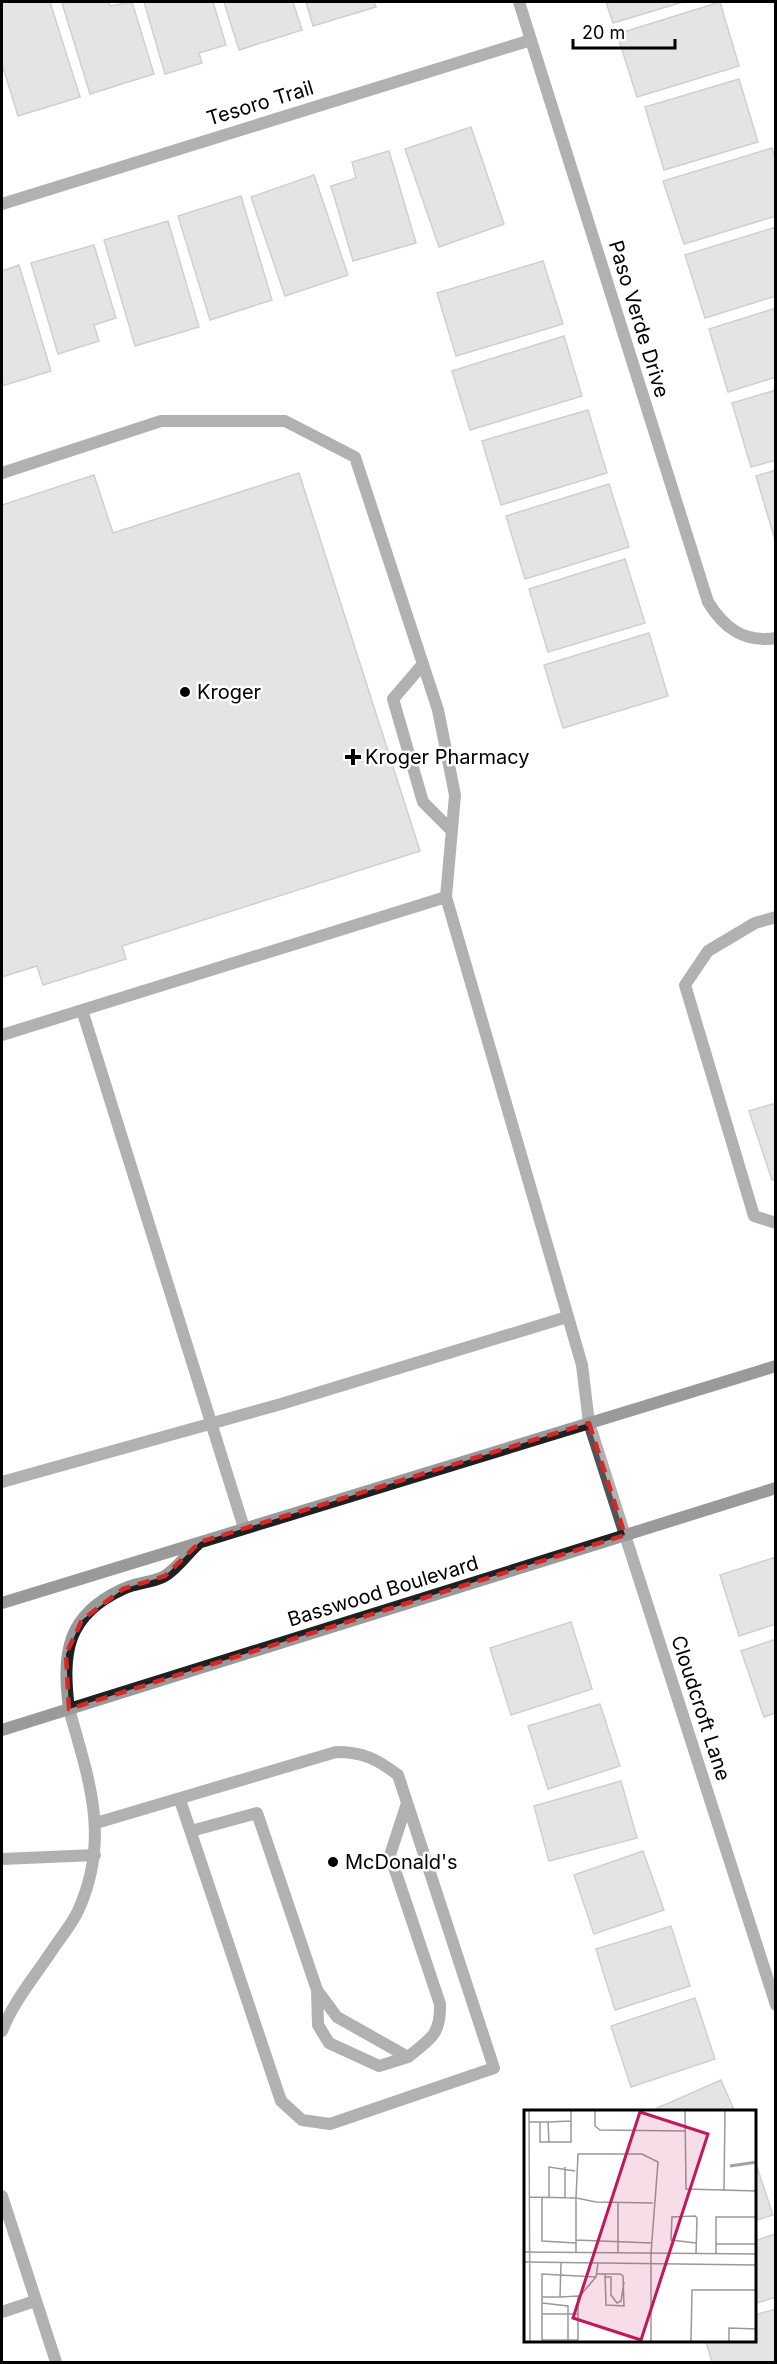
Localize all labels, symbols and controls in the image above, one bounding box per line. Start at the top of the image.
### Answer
scale bar [573,12,675,50]
text: 20 m [582,22,625,43]
street label: Tesoro Trail [204,75,316,131]
street label: Paso Verde Drive [604,238,674,400]
place label: Kroger [197,680,262,704]
marker: Kroger [178,685,192,699]
place label: Kroger Pharmacy [365,745,529,769]
marker: Kroger Pharmacy [346,750,360,764]
street label: Basswood Boulevard [285,1551,481,1631]
street label: Cloudcroft Lane [666,1632,736,1784]
place label: McDonald's [345,1850,458,1874]
marker: McDonald's [326,1855,340,1869]
inset map [524,2110,756,2343]

